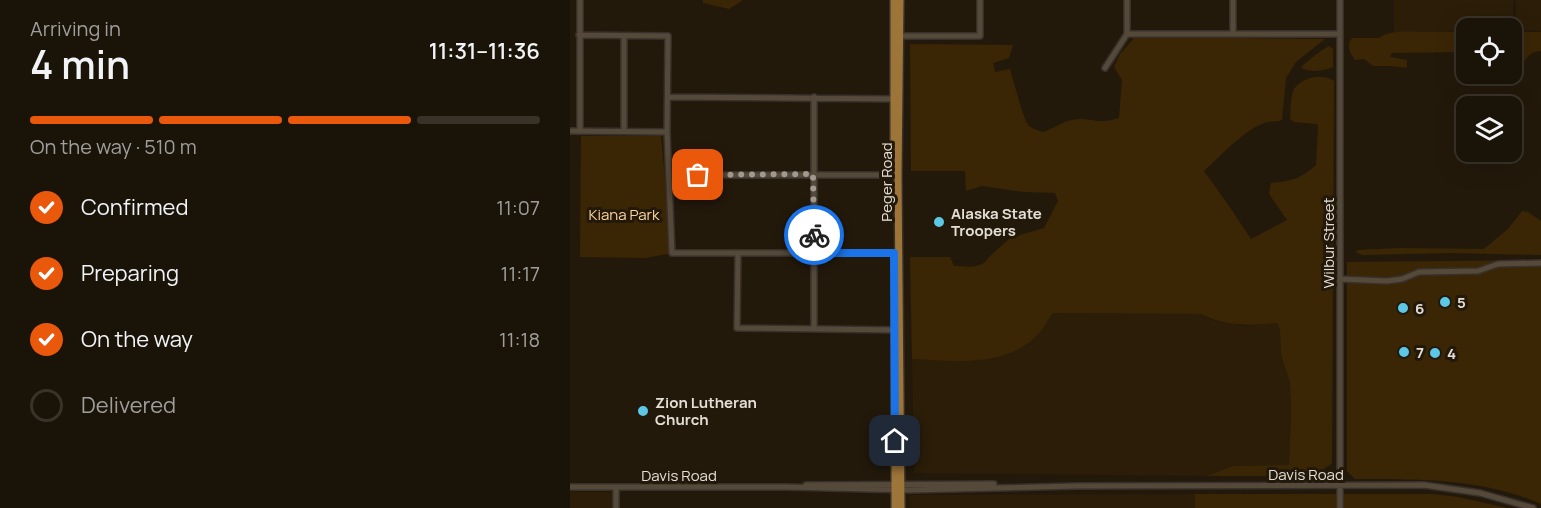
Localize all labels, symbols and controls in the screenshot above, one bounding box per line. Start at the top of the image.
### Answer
text: Arriving in [30,15,121,42]
map controls [1456,18,1522,162]
button: locate [1456,18,1522,84]
text: 11:31–11:36 [429,36,540,66]
text: 4 min [30,37,130,91]
button: layers [1456,96,1522,162]
text: On the way · 510 m [30,133,197,160]
street label: Peger Road [876,142,897,222]
pin [672,149,723,200]
icon: bag [681,158,714,191]
icon: check [30,191,63,224]
text: Confirmed [81,192,189,222]
text: 11:07 [496,194,540,221]
street label: Wilbur Street [1318,198,1339,289]
place label: Alaska State Troopers [951,203,1042,241]
park label: Kiana Park [589,204,660,225]
courier [784,205,844,265]
marker: Alaska State Troopers [932,215,946,229]
icon: bike [798,219,831,252]
icon: check [30,257,63,290]
text: Preparing [81,258,179,288]
text: 11:17 [501,260,540,287]
place label: 5 [1457,292,1466,313]
marker: 5 [1438,295,1452,309]
place label: 6 [1415,298,1424,319]
marker: 6 [1396,301,1410,315]
icon: check [30,323,63,356]
text: On the way [81,324,193,354]
text: 11:18 [499,326,540,353]
place label: 7 [1416,342,1424,363]
place label: 4 [1447,343,1456,364]
marker: 7 [1397,345,1411,359]
marker: 4 [1428,346,1442,360]
text: Delivered [81,390,176,420]
place label: Zion Lutheran Church [655,392,757,430]
marker: Zion Lutheran Church [636,404,650,418]
pin [869,415,920,466]
icon: home [878,424,911,457]
street label: Davis Road [1268,464,1344,485]
street label: Davis Road [641,465,717,486]

